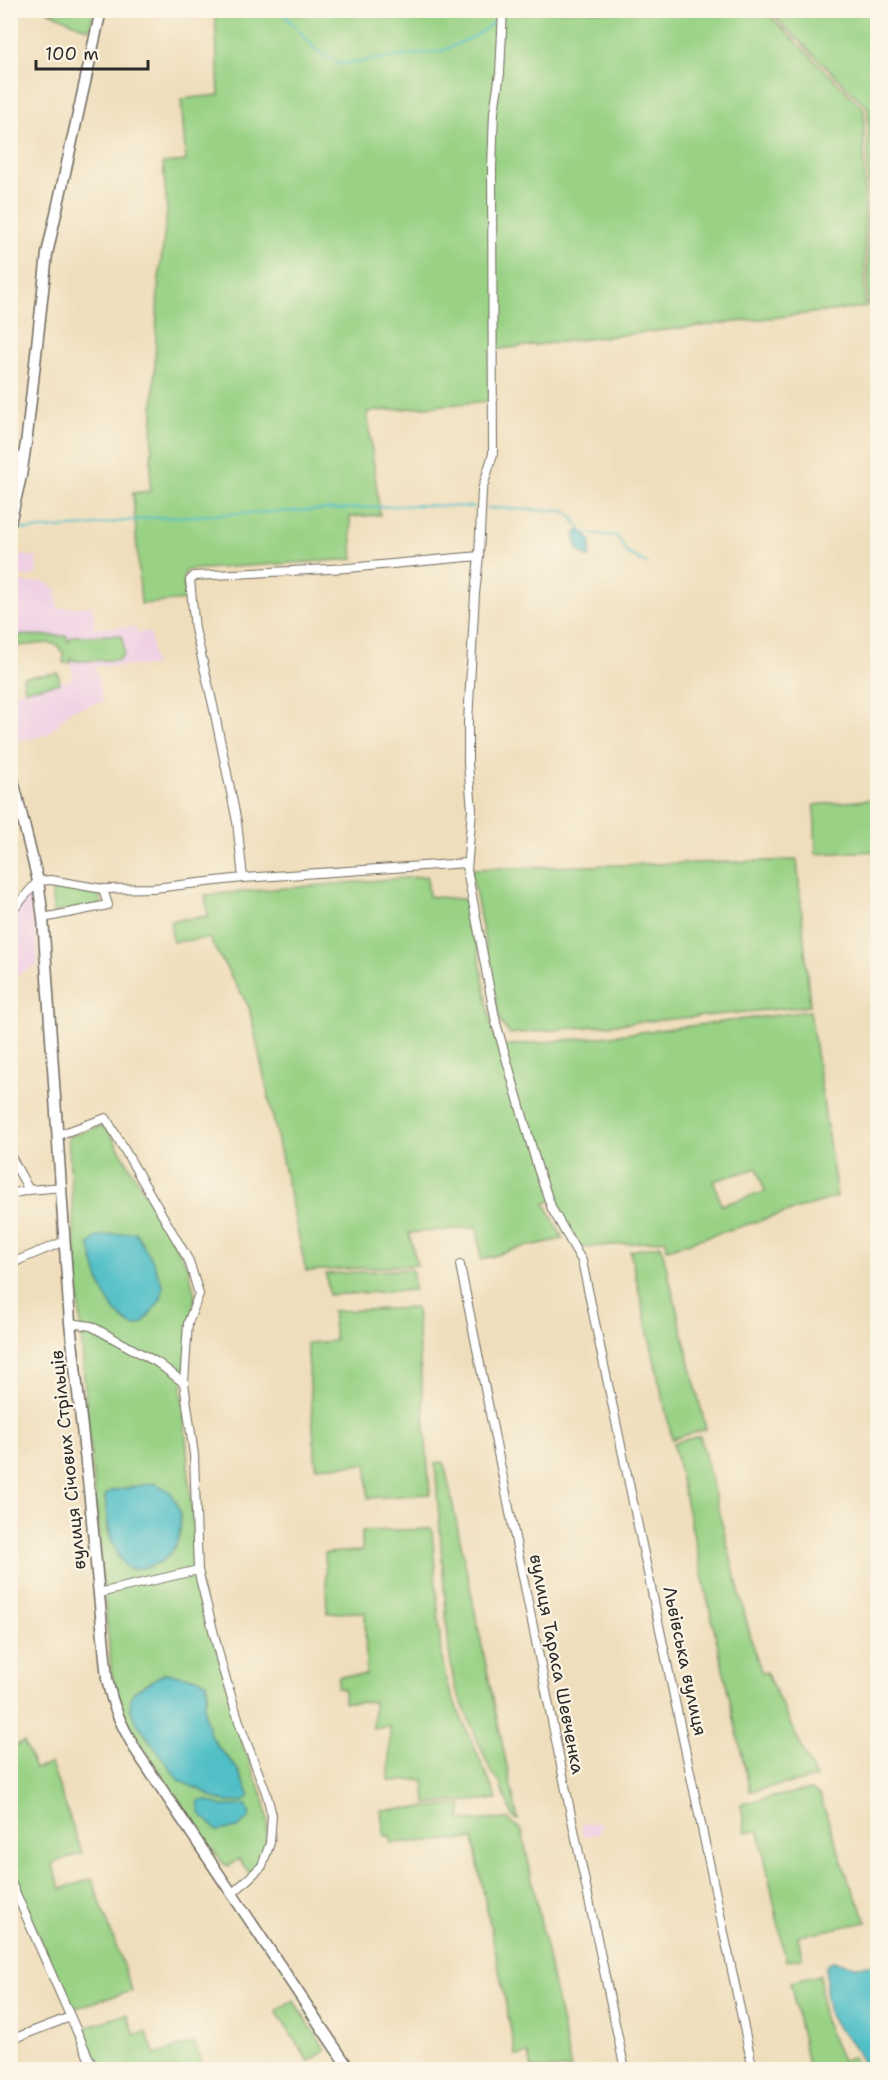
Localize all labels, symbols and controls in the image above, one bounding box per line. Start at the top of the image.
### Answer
scale bar [36,33,148,71]
text: 100 m [45,42,99,66]
street label: вулиця Січових Стрільців [45,1349,91,1571]
street label: вулиця Тараса Шевченка [524,1552,590,1776]
street label: Львівська вулиця [657,1584,713,1738]

